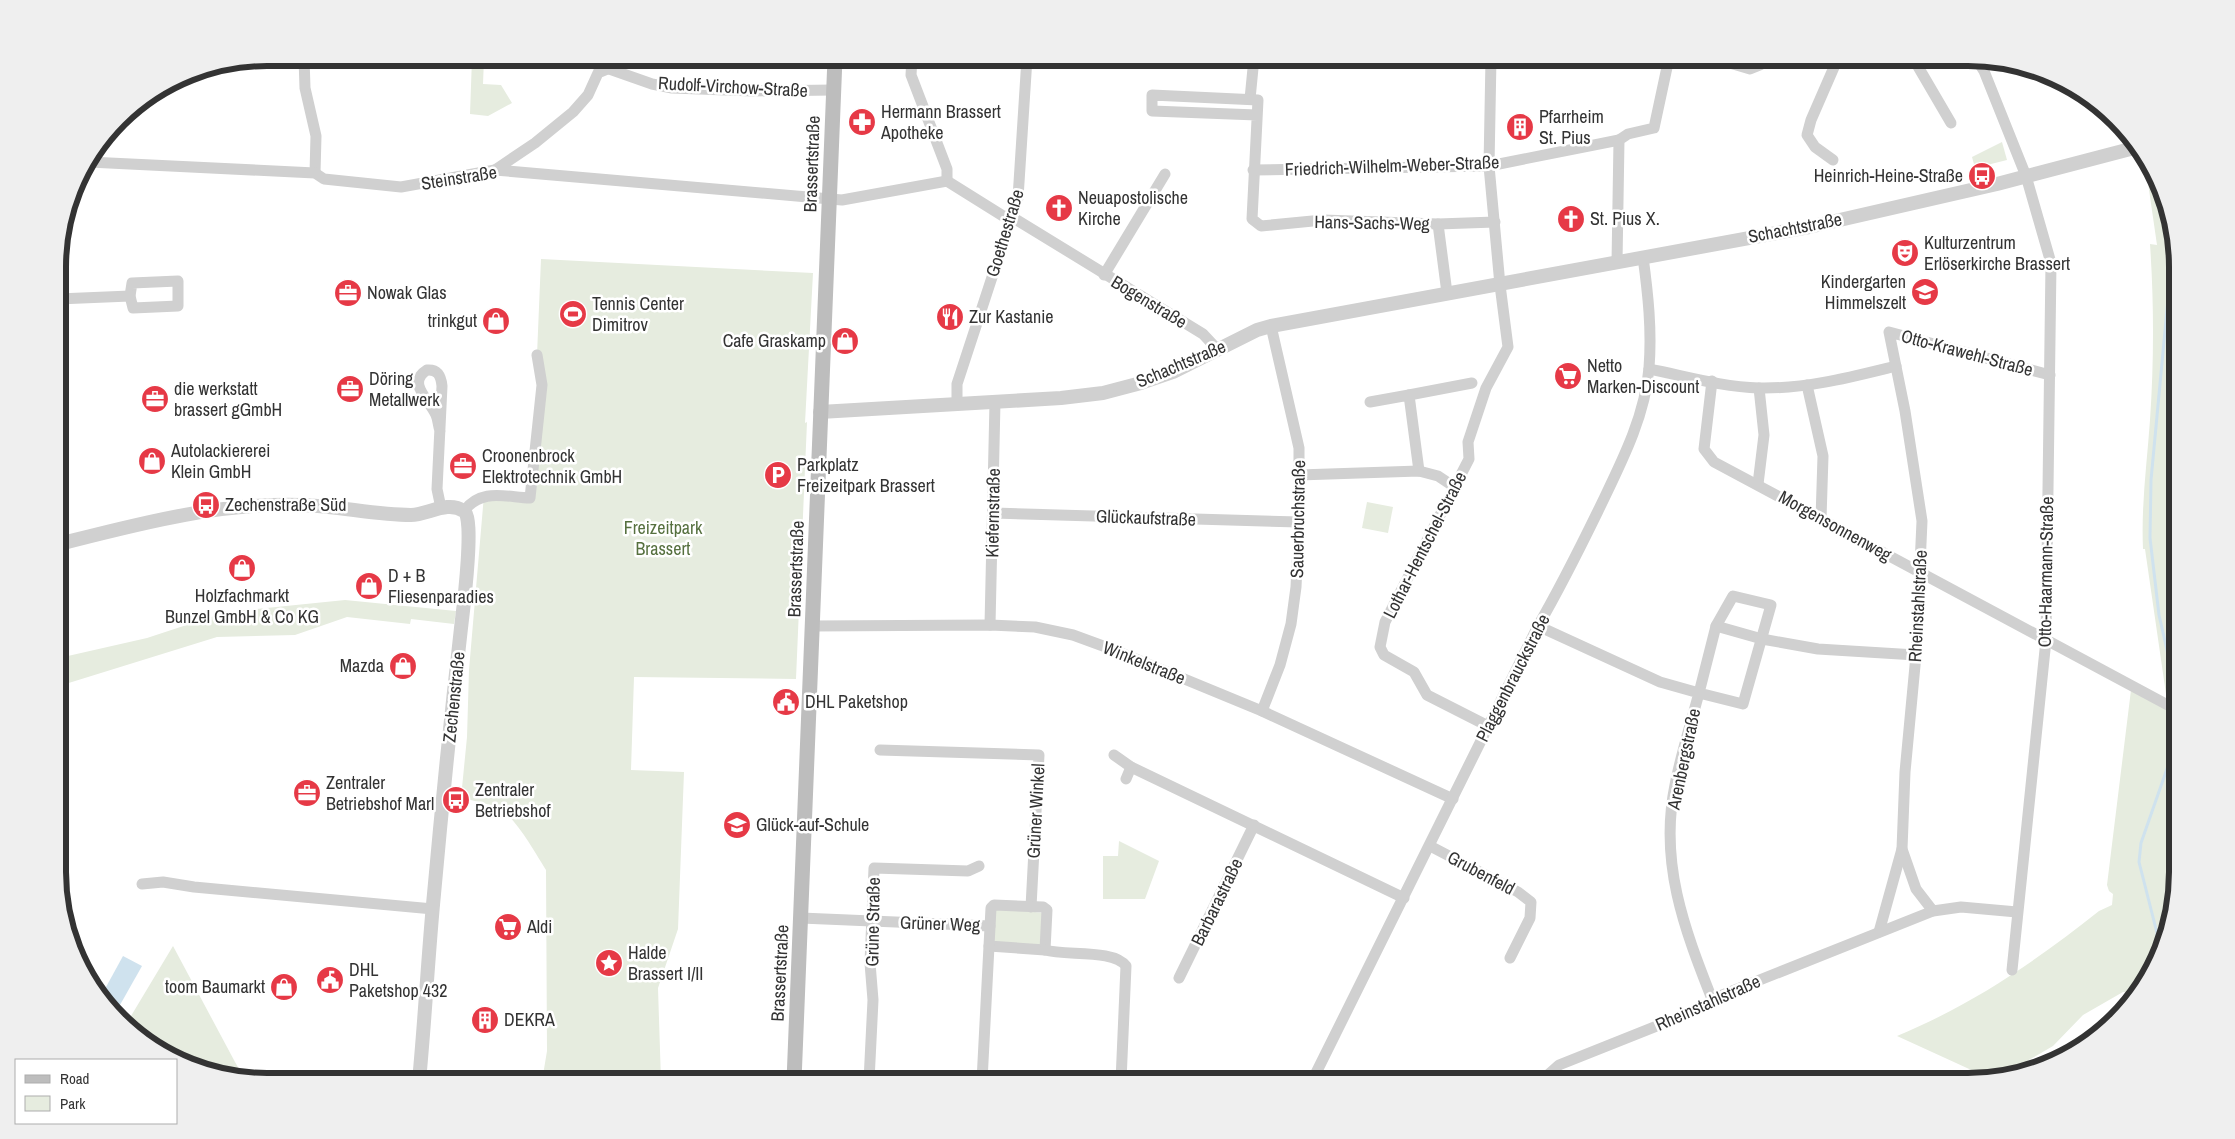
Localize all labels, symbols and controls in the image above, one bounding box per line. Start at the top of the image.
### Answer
street label: Rudolf-Virchow-Straße [658,70,809,103]
place label: Hermann Brassert Apotheke [880,99,1001,145]
place label: Pfarrheim St. Pius [1539,104,1604,150]
pharmacy icon: Hermann Brassert Apotheke [847,107,877,137]
building icon: Pfarrheim St. Pius [1505,112,1535,142]
street label: Brassertstraße [797,115,826,213]
street label: Friedrich-Wilhelm-Weber-Straße [1284,149,1500,182]
street label: Steinstraße [419,159,499,196]
bus stop icon: Heinrich-Heine-Straße [1967,161,1997,191]
place label: Heinrich-Heine-Straße [1814,163,1963,188]
place label: Neuapostolische Kirche [1078,185,1188,231]
street label: Goethestraße [979,186,1030,280]
church icon: Neuapostolische Kirche [1044,193,1074,223]
church icon: St. Pius X. [1556,204,1586,234]
place label: St. Pius X. [1590,206,1660,231]
street label: Schachtstraße [1746,206,1844,249]
street label: Hans-Sachs-Weg [1314,209,1431,236]
place label: Kulturzentrum Erlöserkirche Brassert [1924,230,2070,276]
theatre icon: Kulturzentrum Erlöserkirche Brassert [1890,238,1920,268]
street label: Bogenstraße [1107,269,1192,334]
place label: Kindergarten Himmelszelt [1821,269,1906,315]
school or university icon: Kindergarten Himmelszelt [1910,277,1940,307]
office icon: Nowak Glas [333,278,363,308]
place label: Nowak Glas [367,280,447,305]
place label: Tennis Center Dimitrov [592,291,684,337]
sports icon: Tennis Center Dimitrov [558,299,588,329]
restaurant icon: Zur Kastanie [935,302,965,332]
place label: Zur Kastanie [969,304,1054,329]
shop icon: trinkgut [481,306,511,336]
place label: trinkgut [428,308,477,333]
street label: Otto-Krawehl-Straße [1899,323,2036,382]
shop icon: Cafe Graskamp [830,326,860,356]
place label: Cafe Graskamp [723,328,826,353]
street label: Schachtstraße [1132,333,1229,394]
place label: Netto Marken-Discount [1587,353,1699,399]
supermarket icon: Netto Marken-Discount [1553,361,1583,391]
place label: Döring Metallwerk [369,366,440,412]
office icon: Döring Metallwerk [335,374,365,404]
place label: die werkstatt brassert gGmbH [174,376,282,422]
office icon: die werkstatt brassert gGmbH [140,384,170,414]
place label: Autolackiererei Klein GmbH [170,438,270,484]
place label: Croonenbrock Elektrotechnik GmbH [482,443,622,489]
shop icon: Autolackiererei Klein GmbH [137,446,167,476]
office icon: Croonenbrock Elektrotechnik GmbH [448,451,478,481]
place label: Parkplatz Freizeitpark Brassert [797,452,935,498]
parking icon: Parkplatz Freizeitpark Brassert [763,460,793,490]
street label: Sauerbruchstraße [1284,460,1311,578]
street label: Lothar-Hentschel-Straße [1377,467,1472,622]
street label: Kiefernstraße [979,468,1006,558]
street label: Morgensonnenweg [1774,484,1897,567]
bus stop icon: Zechenstraße Süd [191,490,221,520]
place label: Zechenstraße Süd [225,492,346,517]
street label: Otto-Haarmann-Straße [2032,496,2059,648]
street label: Glückaufstraße [1096,503,1196,532]
park label: Freizeitpark Brassert [624,515,703,561]
street label: Brassertstraße [781,520,810,618]
street label: Rheinstahlstraße [1902,549,1933,663]
shop icon: Holzfachmarkt Bunzel GmbH & Co KG [227,553,257,583]
place label: D + B Fliesenparadies [388,563,494,609]
shop icon: D + B Fliesenparadies [354,571,384,601]
place label: Holzfachmarkt Bunzel GmbH & Co KG [165,583,319,629]
street label: Plaggenbrauckstraße [1470,610,1556,746]
street label: Winkelstraße [1099,635,1189,690]
street label: Zechenstraße [436,650,471,744]
shop icon: Mazda [388,651,418,681]
place label: Mazda [340,653,384,678]
public building icon: DHL Paketshop [771,687,801,717]
place label: DHL Paketshop [805,689,908,714]
street label: Arenbergstraße [1660,706,1706,813]
street label: Grüner Winkel [1021,763,1050,859]
place label: Zentraler Betriebshof Marl [326,770,434,816]
place label: Zentraler Betriebshof [475,777,551,823]
office icon: Zentraler Betriebshof Marl [292,778,322,808]
bus stop icon: Zentraler Betriebshof [441,785,471,815]
school or university icon: Glück-auf-Schule [722,810,752,840]
place label: Glück-auf-Schule [756,812,869,837]
street label: Grubenfeld [1443,844,1519,901]
street label: Barbarastraße [1185,854,1248,950]
street label: Grüne Straße [859,877,886,967]
street label: Grüner Weg [900,910,981,937]
supermarket icon: Aldi [493,912,523,942]
place label: Aldi [526,914,552,939]
street label: Brassertstraße [764,924,795,1022]
place label: Halde Brassert I/II [628,940,703,986]
place icon: Halde Brassert I/II [594,948,624,978]
place label: DHL Paketshop 432 [349,957,447,1003]
public building icon: DHL Paketshop 432 [315,965,345,995]
street label: Rheinstahlstraße [1651,968,1764,1037]
shop icon: toom Baumarkt [269,972,299,1002]
place label: toom Baumarkt [165,974,265,999]
building icon: DEKRA [470,1005,500,1035]
place label: DEKRA [504,1007,555,1032]
legend [15,1059,178,1124]
text: Road [60,1068,89,1089]
text: Park [60,1093,86,1114]

